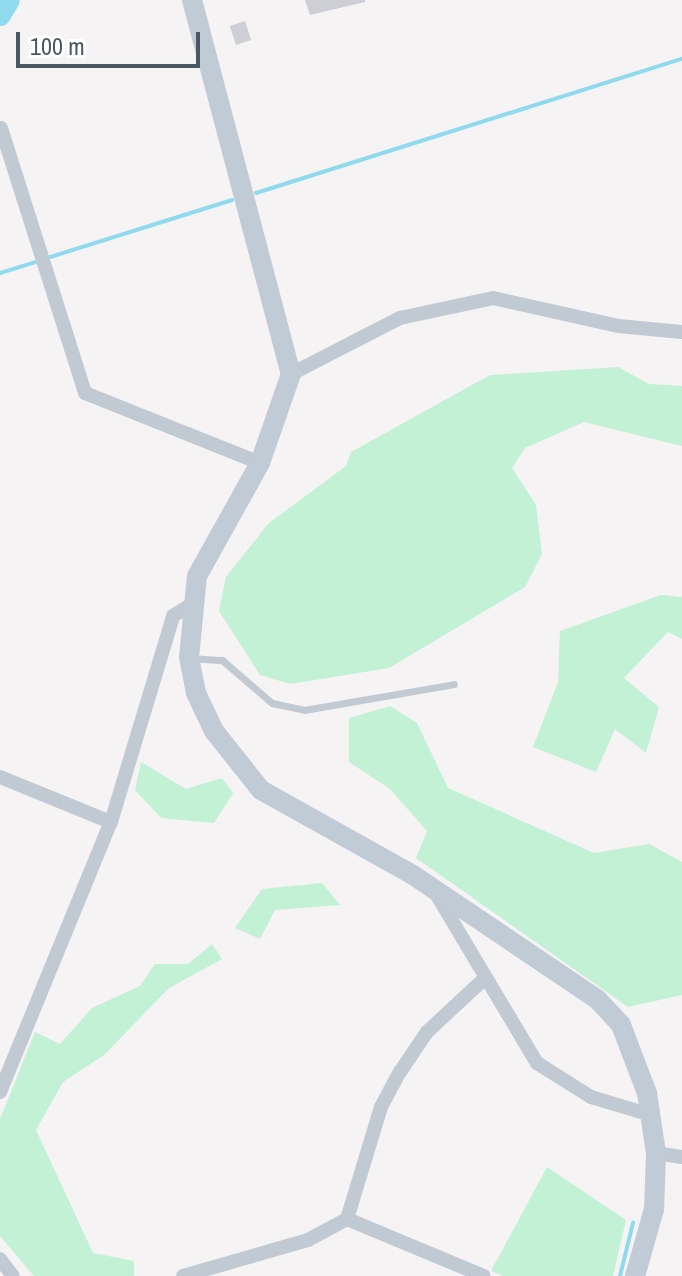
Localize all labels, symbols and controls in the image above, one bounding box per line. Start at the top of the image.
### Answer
scale bar [20,16,204,66]
text: 100 m [30,30,85,62]

